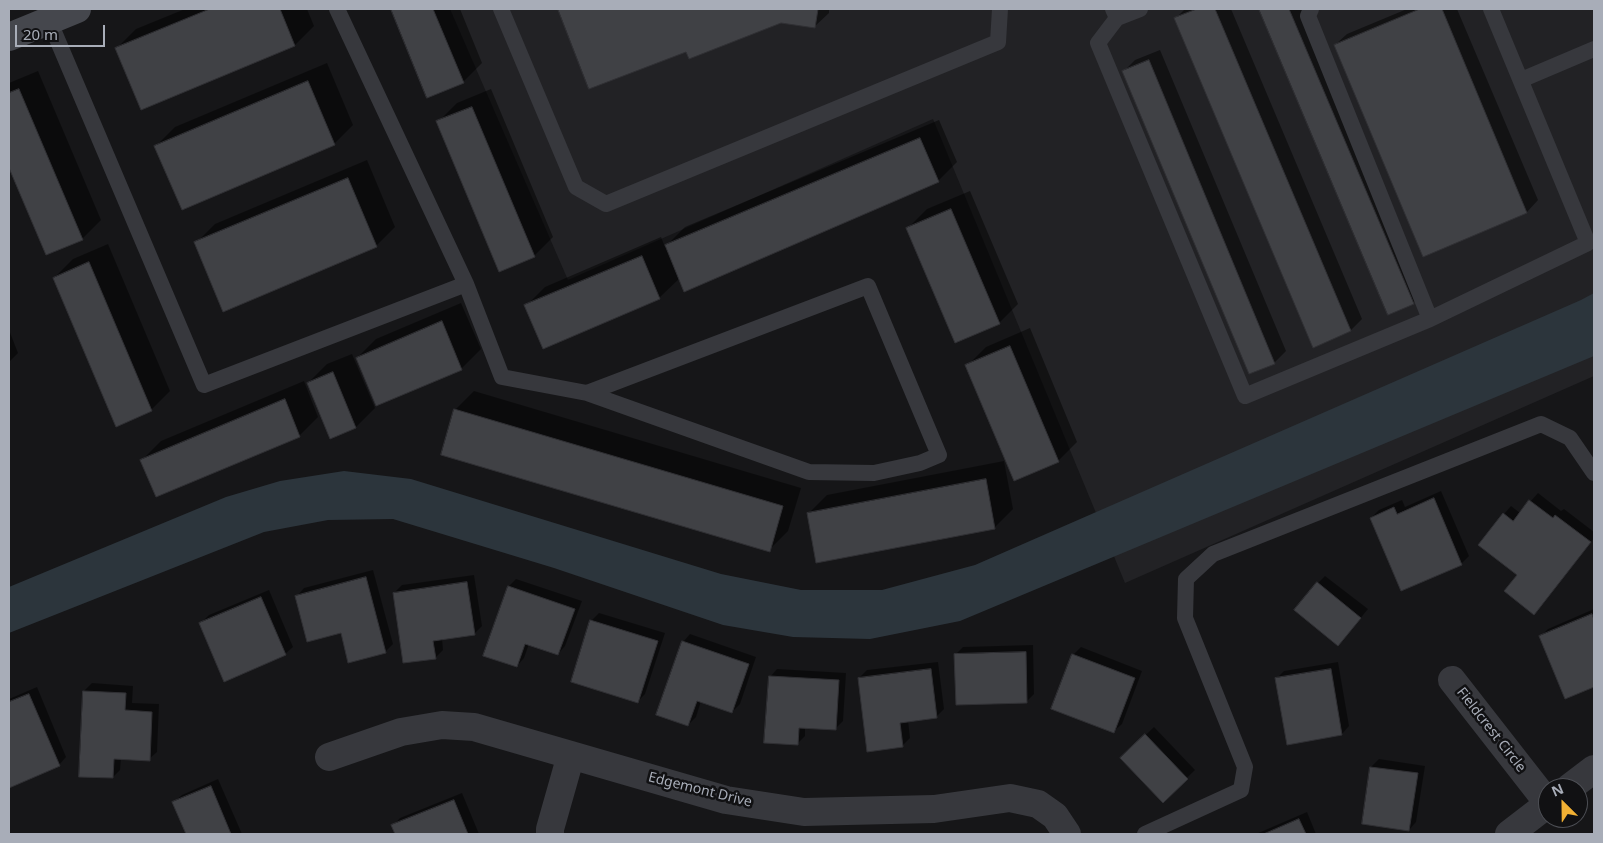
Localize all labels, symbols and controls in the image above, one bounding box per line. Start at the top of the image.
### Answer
scale bar [18,15,108,47]
text: 20 m [23,24,58,44]
street label: Fieldcrest Circle [1453,684,1529,776]
street label: Edgemont Drive [646,769,754,811]
north arrow [1538,778,1588,828]
text: N [1548,779,1566,801]

